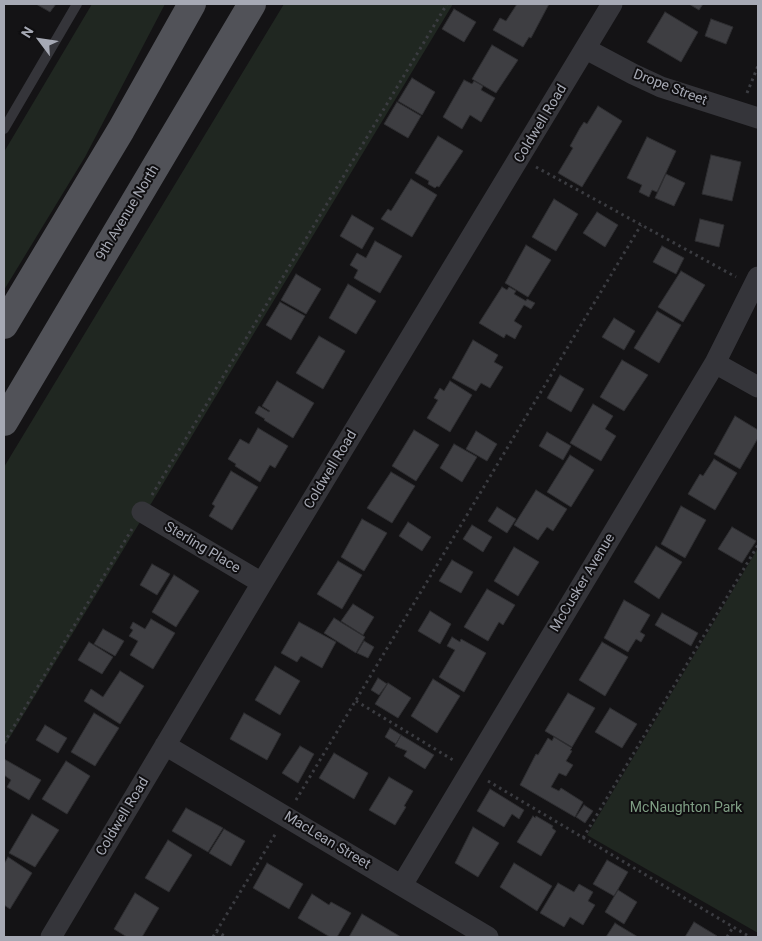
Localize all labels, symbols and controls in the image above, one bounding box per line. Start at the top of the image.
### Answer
north arrow [15,15,65,65]
text: N [18,24,37,41]
street label: Drope Street [631,66,709,110]
street label: Coldwell Road [511,82,571,166]
street label: 9th Avenue North [93,162,163,264]
street label: Coldwell Road [301,428,361,512]
street label: Sterling Place [161,519,243,577]
street label: McCusker Avenue [547,531,619,635]
street label: Coldwell Road [93,775,153,859]
park label: McNaughton Park [630,800,742,816]
street label: MacLean Street [281,809,373,873]

